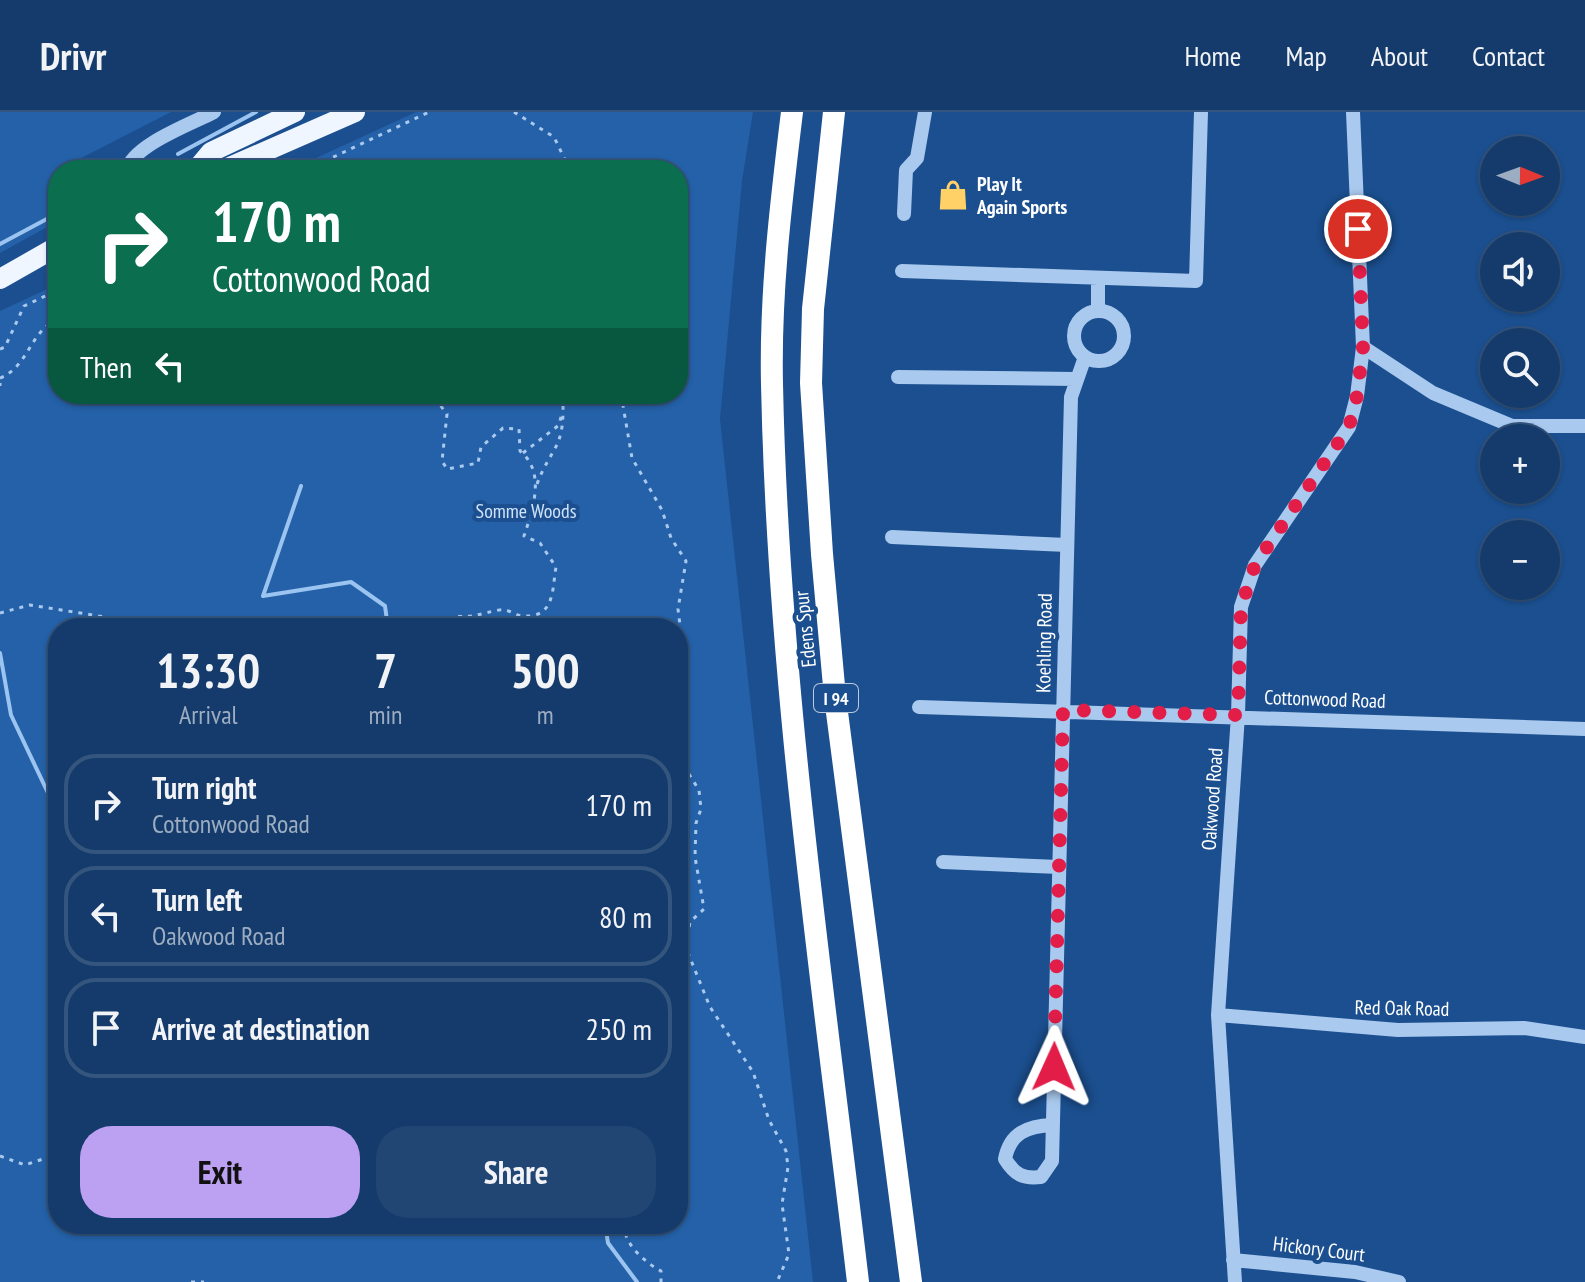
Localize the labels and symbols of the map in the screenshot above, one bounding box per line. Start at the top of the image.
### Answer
north arrow [1480,136,1560,216]
place label: Play It Again Sports [976,171,1067,220]
shop icon: Play It Again Sports [936,178,970,212]
pin [1324,195,1392,263]
park label: Somme Woods [476,498,577,524]
street label: Edens Spur [788,589,822,669]
street label: Koehling Road [1030,593,1058,693]
road number: I 94 [814,684,858,712]
street label: Cottonwood Road [1264,684,1386,714]
street label: Oakwood Road [1195,747,1229,851]
street label: Red Oak Road [1354,994,1450,1022]
position arrow [1012,1025,1096,1109]
street label: Hickory Court [1272,1230,1367,1268]

